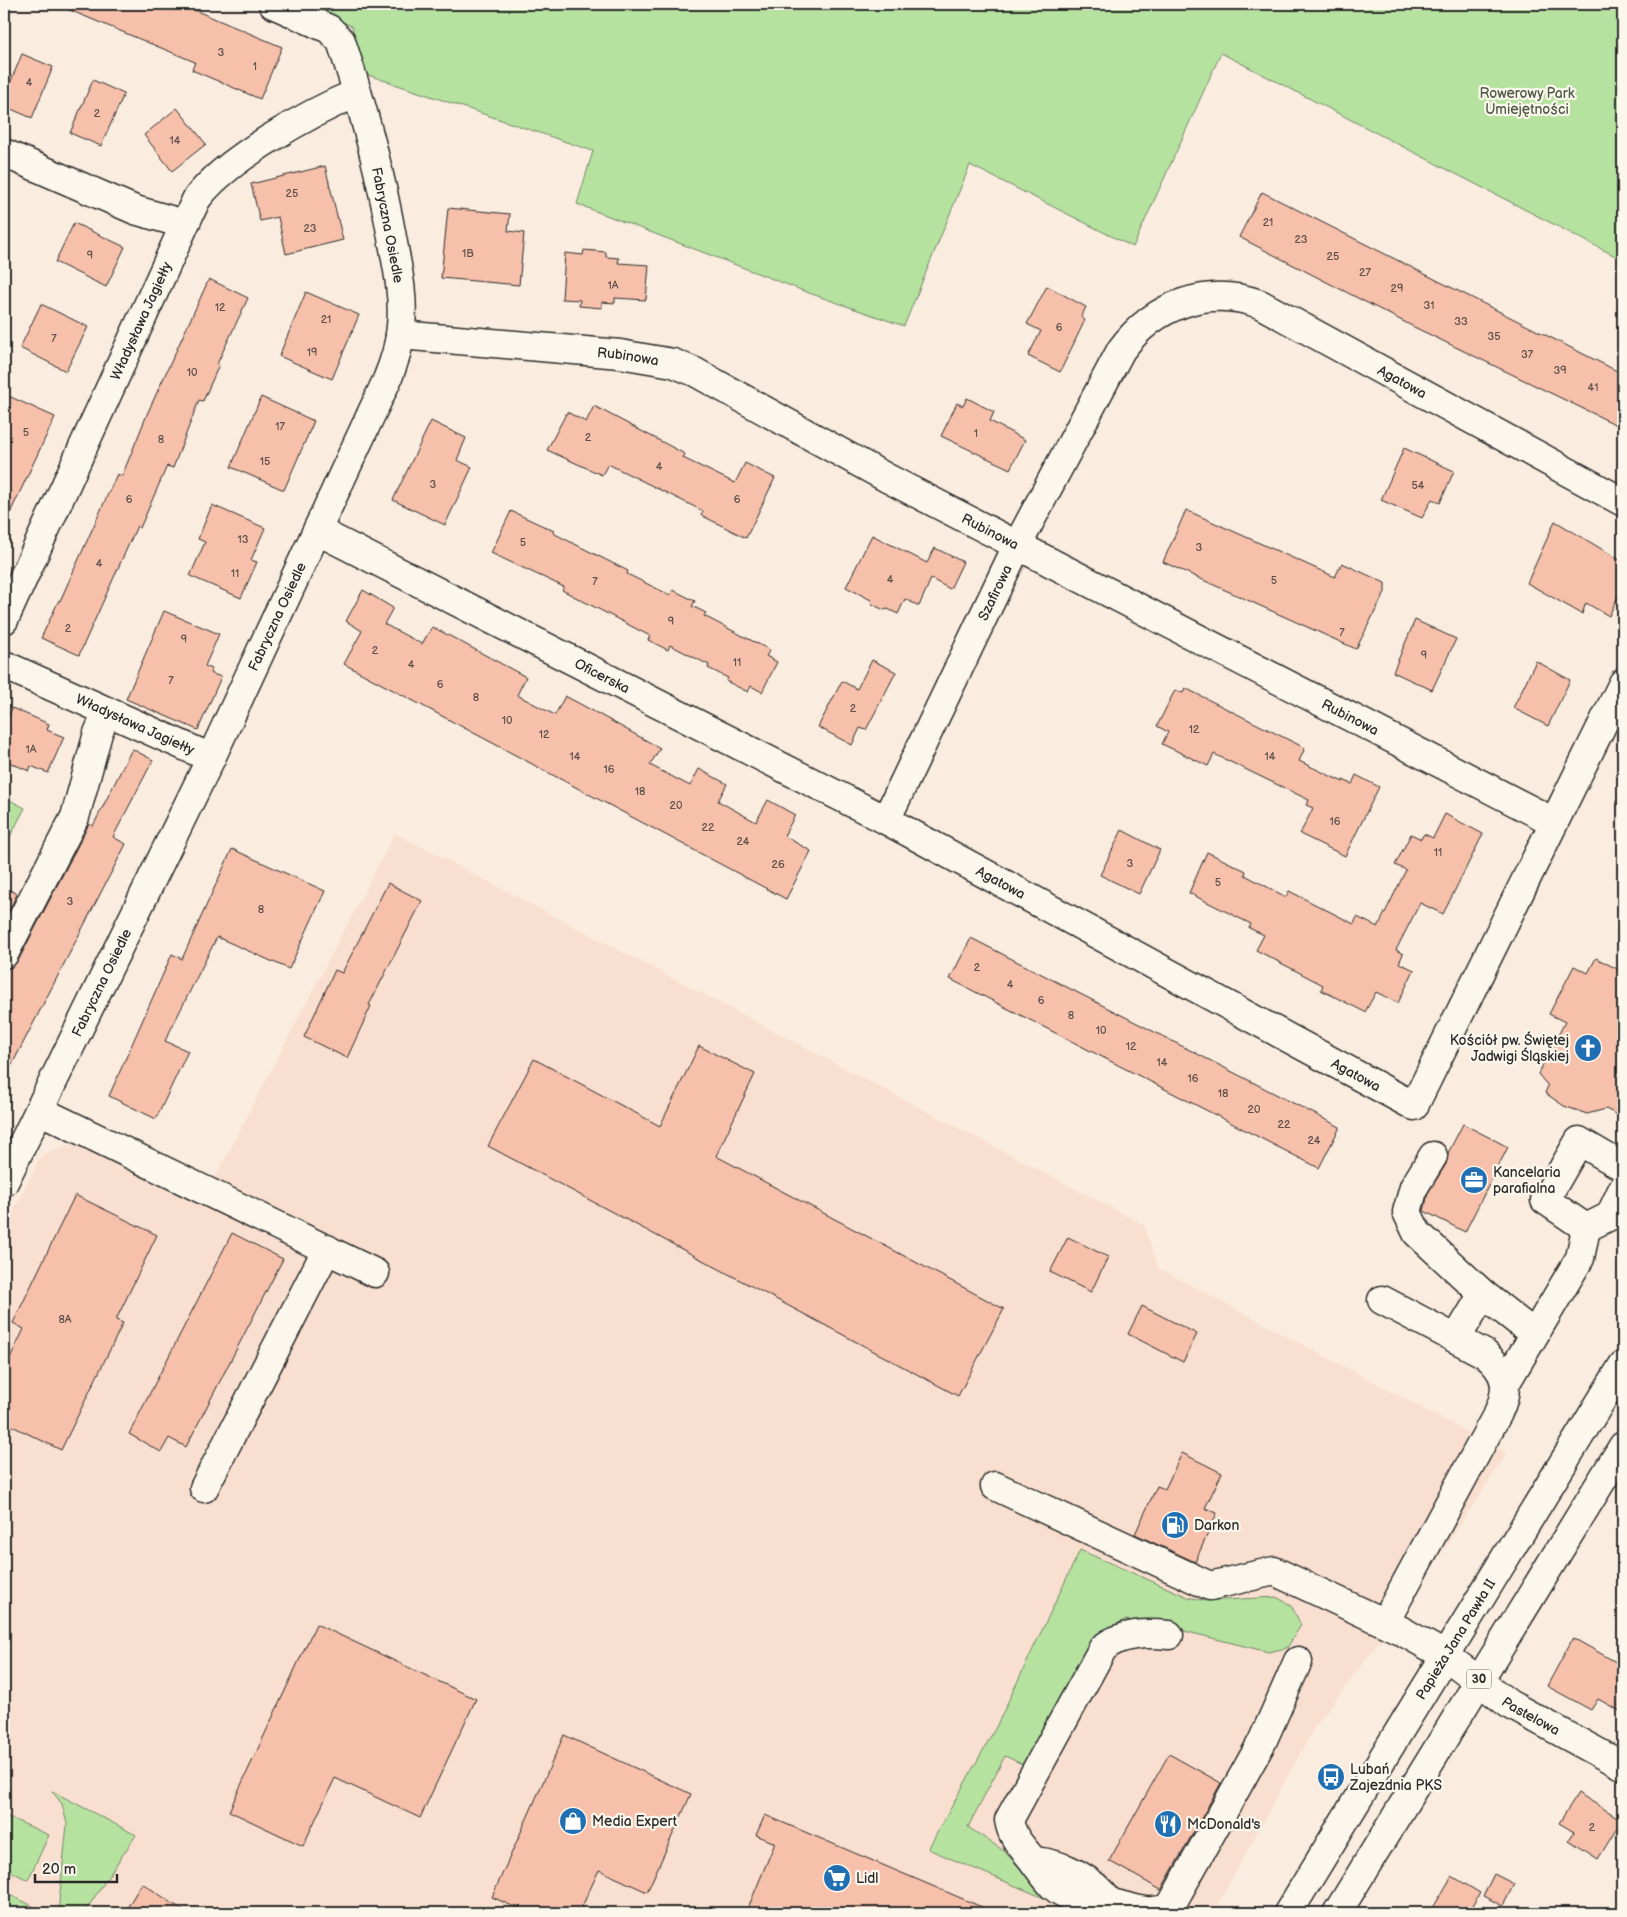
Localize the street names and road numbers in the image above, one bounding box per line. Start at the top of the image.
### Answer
street label: Fabryczna Osiedle [368,166,407,284]
street label: Władysława Jagiełły [107,258,176,383]
street label: Rubinowa [597,344,660,369]
street label: Agatowa [1374,362,1429,402]
street label: Rubinowa [959,510,1022,554]
street label: Fabryczna Osiedle [245,560,310,674]
street label: Szafirowa [975,562,1016,623]
street label: Oficerska [572,655,633,697]
street label: Władysława Jagiełły [73,690,198,759]
street label: Rubinowa [1319,696,1382,739]
street label: Agatowa [973,863,1028,903]
street label: Fabryczna Osiedle [68,926,135,1039]
street label: Agatowa [1328,1055,1383,1095]
street label: Papieża Jana Pawła II [1413,1576,1499,1703]
road number: 30 [1466,1670,1492,1688]
street label: Pastelowa [1498,1694,1563,1739]

